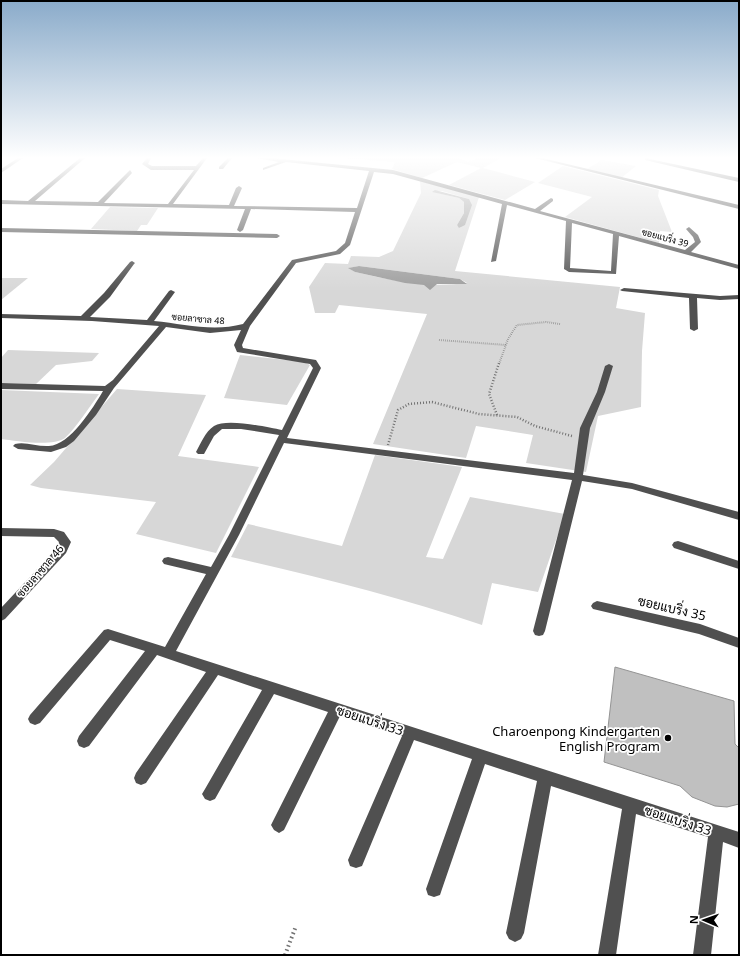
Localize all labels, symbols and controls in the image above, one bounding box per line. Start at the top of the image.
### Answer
street label: ซอยแบริ่ง 39 [640,223,690,250]
street label: ซอยลาซาล 48 [171,310,225,327]
street label: ซอยลาซาล 46 [13,541,67,600]
street label: ซอยแบริ่ง 35 [636,589,708,625]
street label: ซอยแบริ่ง 33 [334,698,407,739]
place label: Charoenpong Kindergarten English Program [492,722,660,755]
marker: Charoenpong Kindergarten English Program [663,733,673,743]
street label: ซอยแบริ่ง 33 [642,798,715,839]
north arrow [684,900,724,940]
text: N [686,915,701,924]

